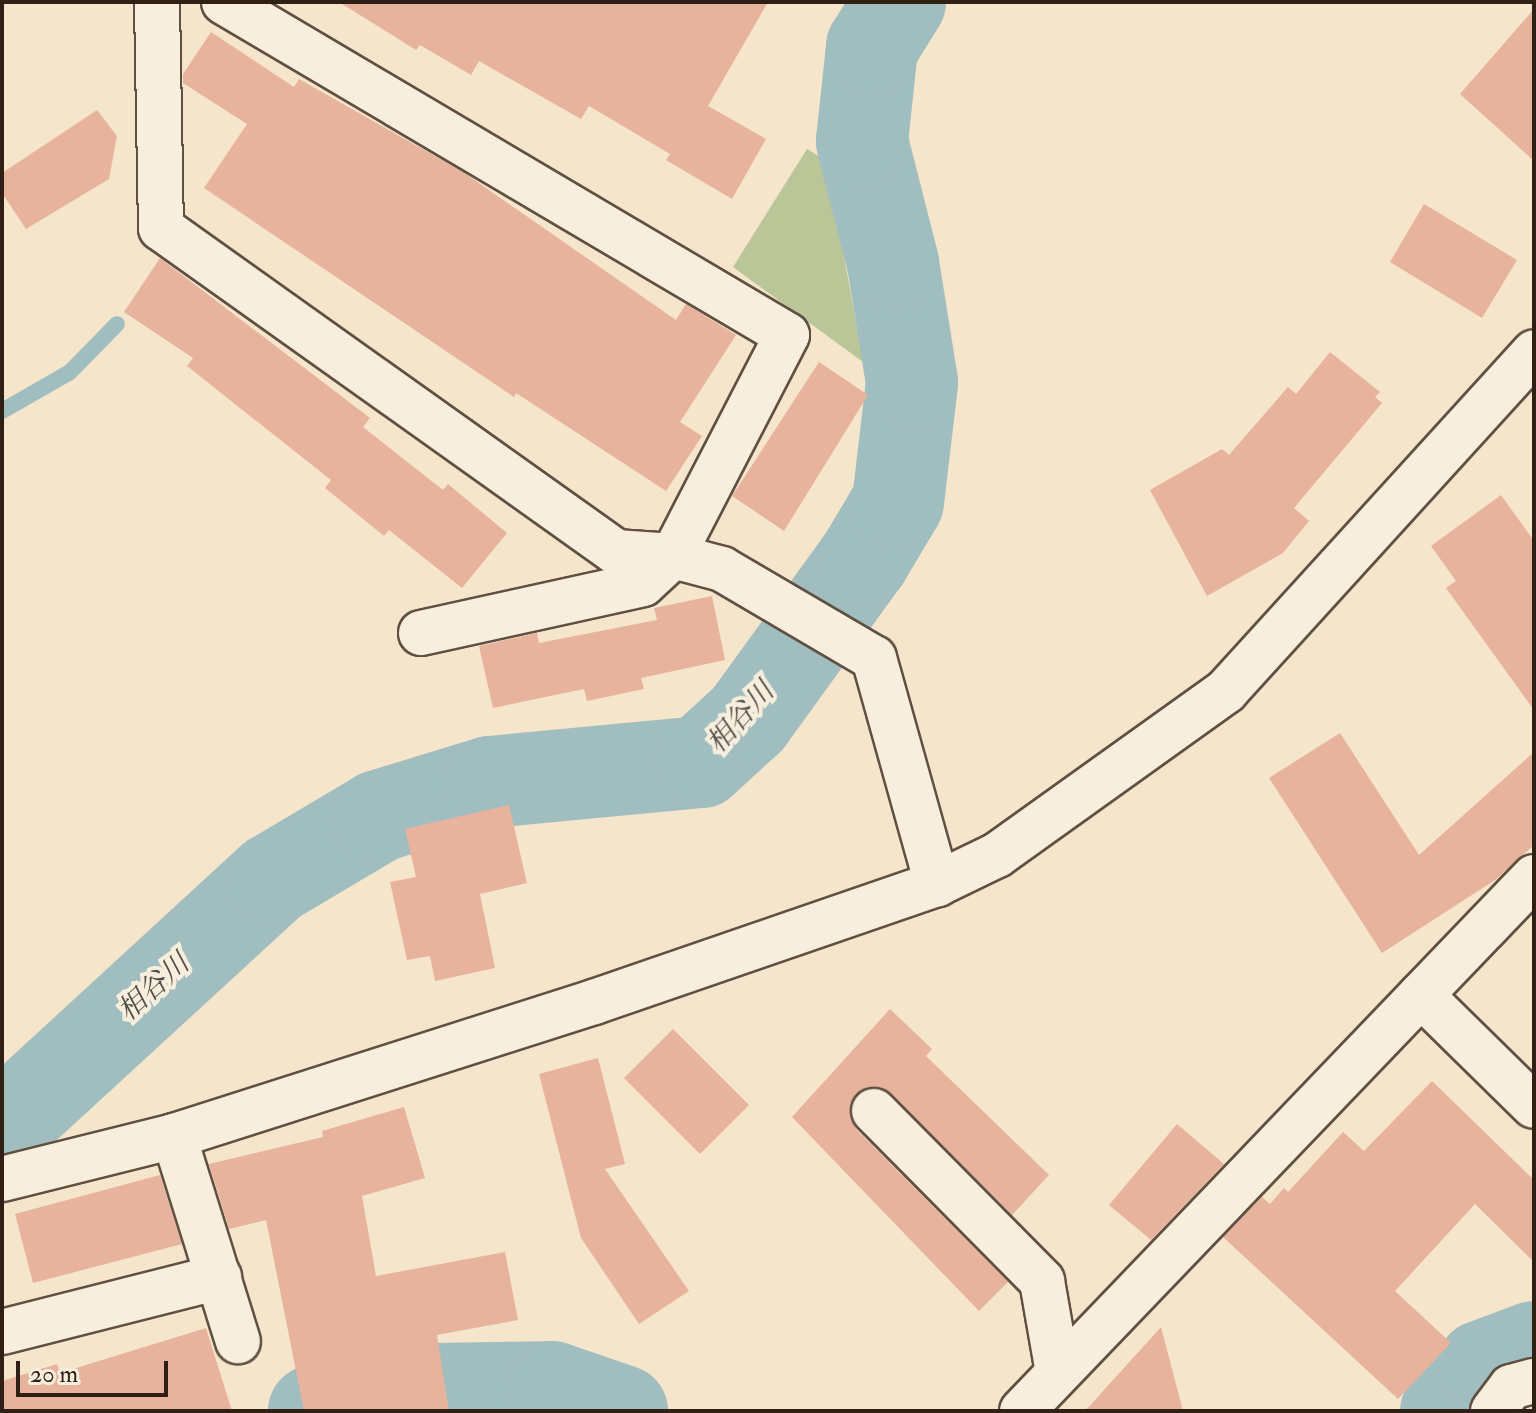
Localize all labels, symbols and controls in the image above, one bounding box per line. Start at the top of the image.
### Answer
water label: 相谷川 [700,676,782,760]
water label: 相谷川 [112,947,196,1029]
scale bar [20,1345,172,1395]
text: 20 m [30,1359,78,1390]

